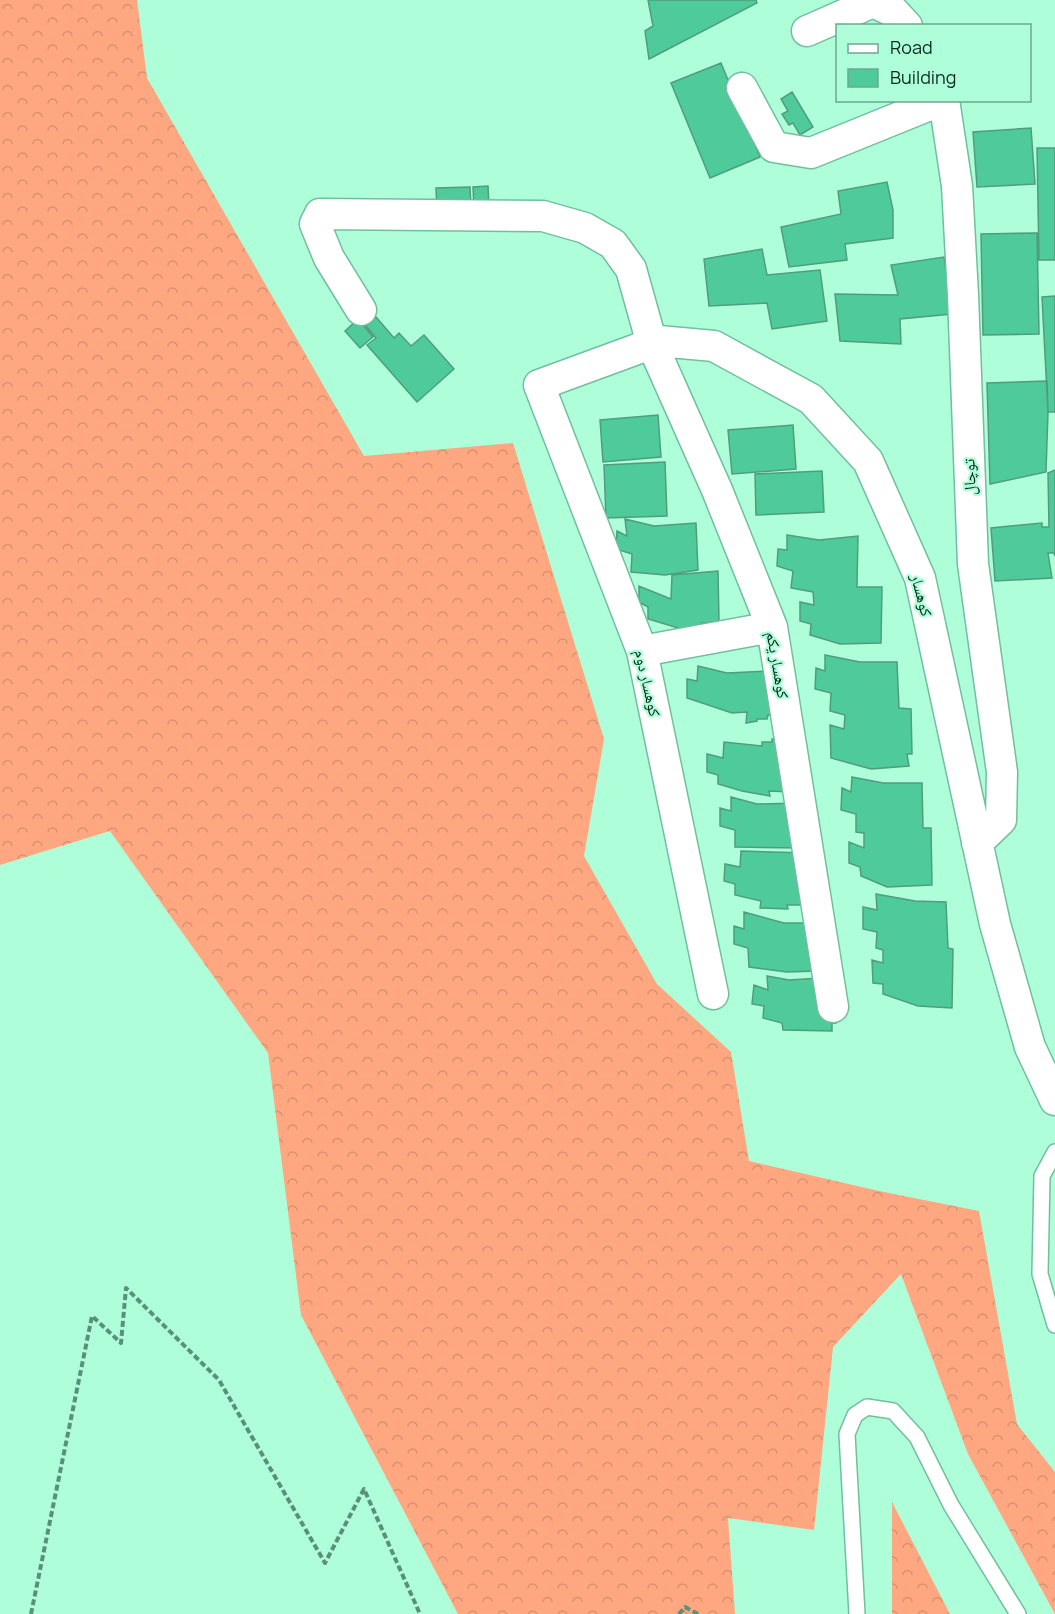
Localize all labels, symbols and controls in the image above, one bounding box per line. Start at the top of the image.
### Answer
legend [836,24,1031,102]
text: Road [890,35,933,59]
text: Building [890,65,956,89]
street label: توچال [957,458,981,496]
street label: کوهسار [906,570,938,619]
street label: کوهسار یکم [761,630,795,701]
street label: کوهسار دوم [630,647,666,719]

